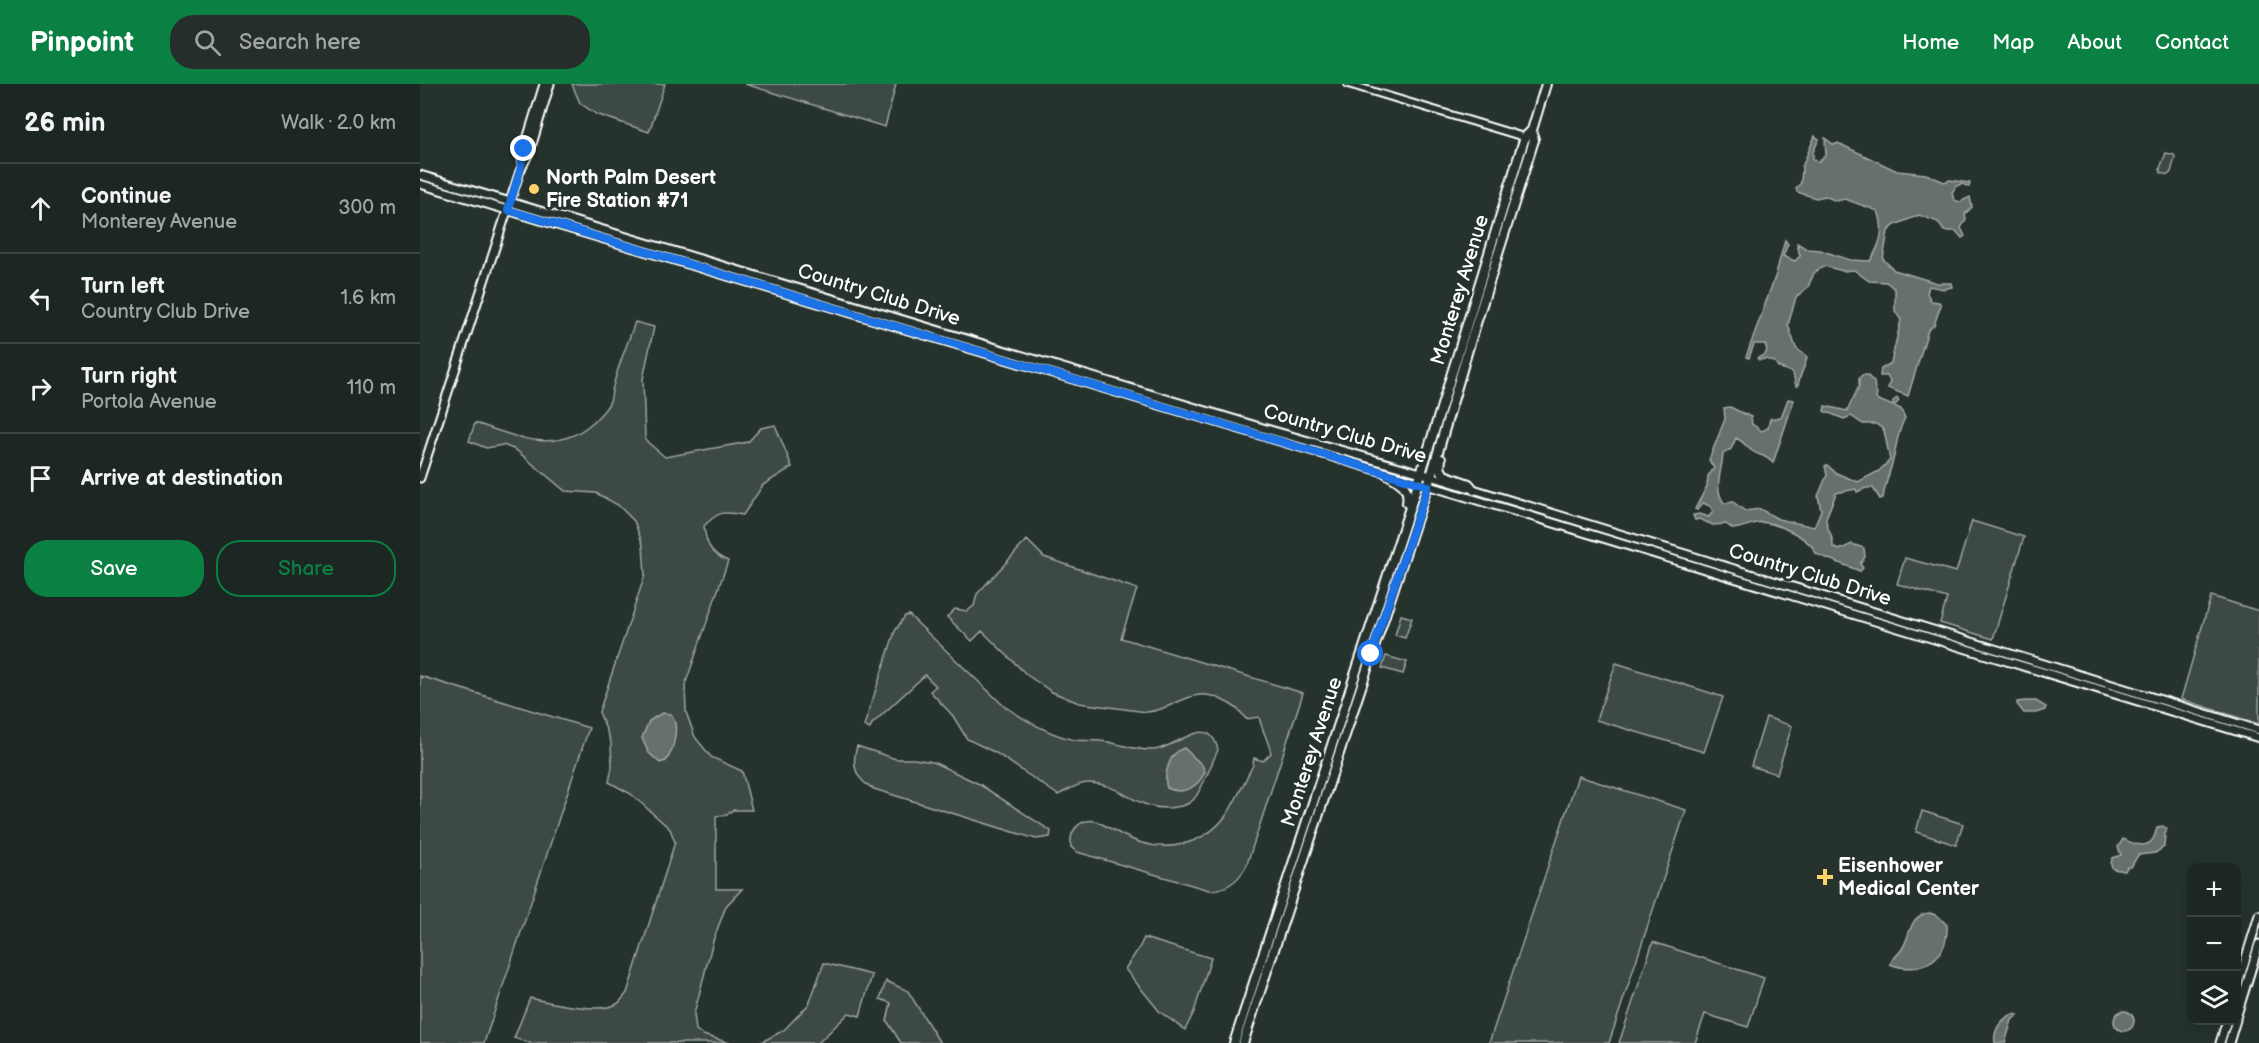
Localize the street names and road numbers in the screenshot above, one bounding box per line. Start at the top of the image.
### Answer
street label: Monterey Avenue [1426,212,1494,368]
street label: Country Club Drive [795,259,963,331]
street label: Country Club Drive [1261,399,1430,469]
street label: Country Club Drive [1726,539,1894,611]
street label: Monterey Avenue [1276,674,1348,830]

